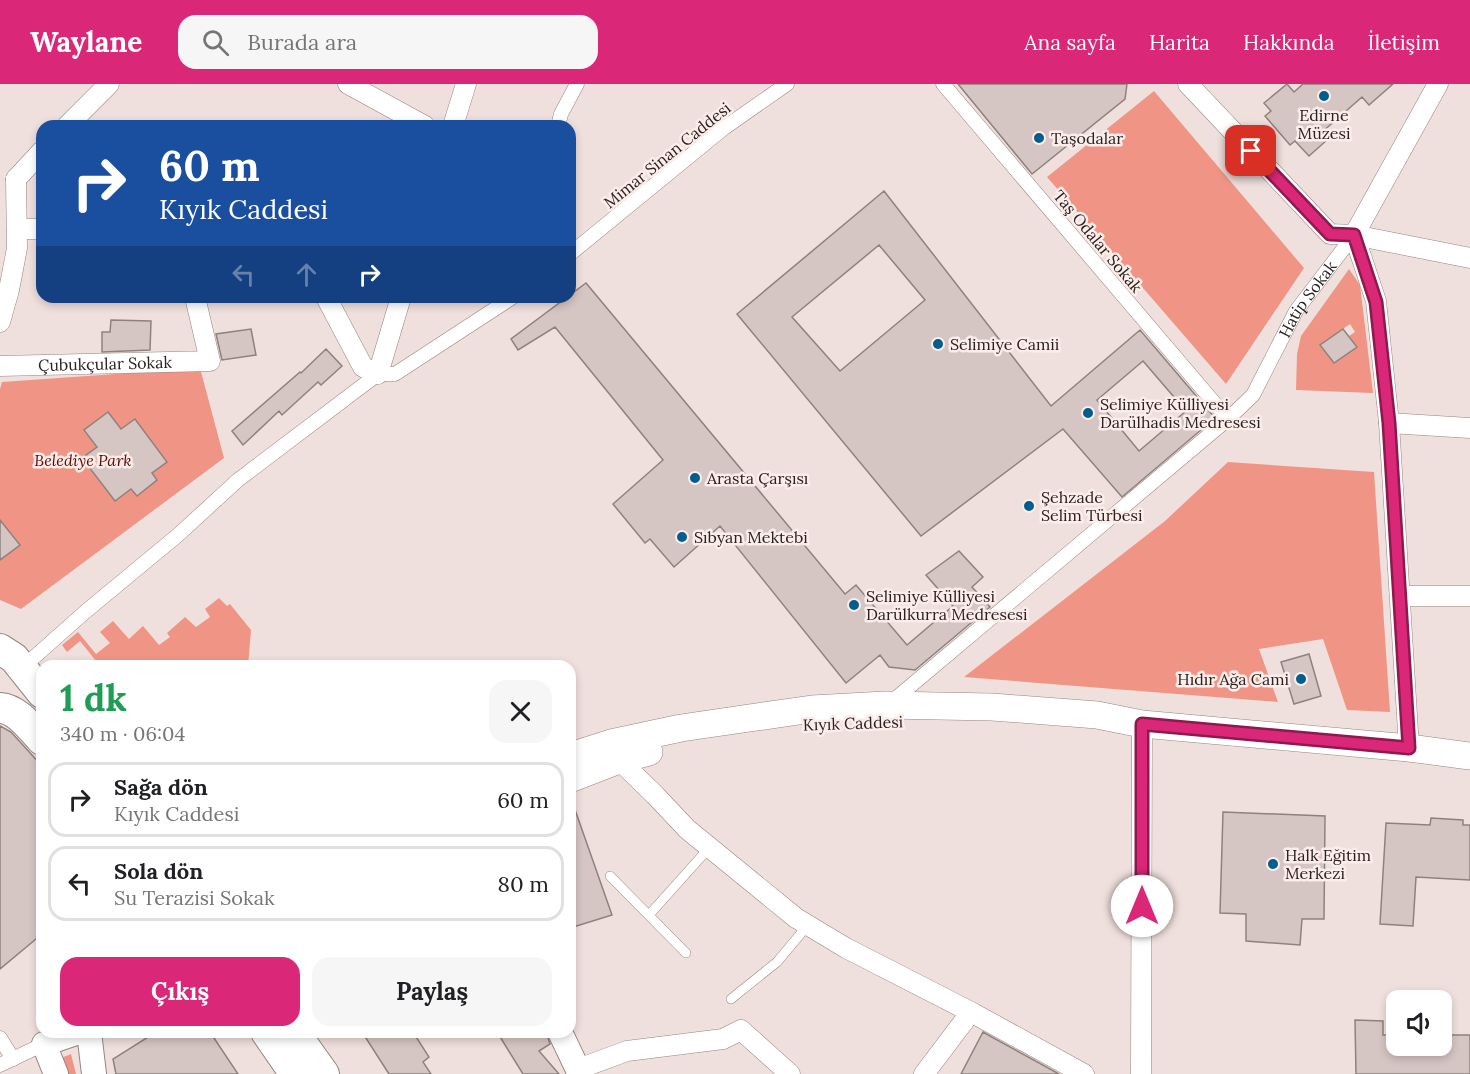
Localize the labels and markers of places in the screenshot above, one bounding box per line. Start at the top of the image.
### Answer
marker: Edirne Müzesi [1317,89,1331,103]
place label: Edirne Müzesi [1298,105,1350,143]
pin [1225,125,1276,176]
place label: Taşodalar [1051,128,1123,148]
marker: Taşodalar [1032,131,1046,145]
place label: Selimiye Camii [950,334,1059,354]
marker: Selimiye Camii [931,337,945,351]
place label: Selimiye Külliyesi Darülhadis Medresesi [1100,394,1261,432]
marker: Selimiye Külliyesi Darülhadis Medresesi [1081,406,1095,420]
place label: Arasta Çarşısı [706,468,808,488]
marker: Arasta Çarşısı [688,471,702,485]
place label: Şehzade Selim Türbesi [1041,487,1142,525]
marker: Şehzade Selim Türbesi [1022,499,1036,513]
place label: Sıbyan Mektebi [694,527,808,547]
marker: Sıbyan Mektebi [675,530,689,544]
place label: Selimiye Külliyesi Darülkurra Medresesi [866,586,1028,624]
marker: Selimiye Külliyesi Darülkurra Medresesi [847,598,861,612]
place label: Hıdır Ağa Cami [1177,669,1289,689]
marker: Hıdır Ağa Cami [1294,672,1308,686]
place label: Halk Eğitim Merkezi [1285,845,1371,883]
marker: Halk Eğitim Merkezi [1266,857,1280,871]

